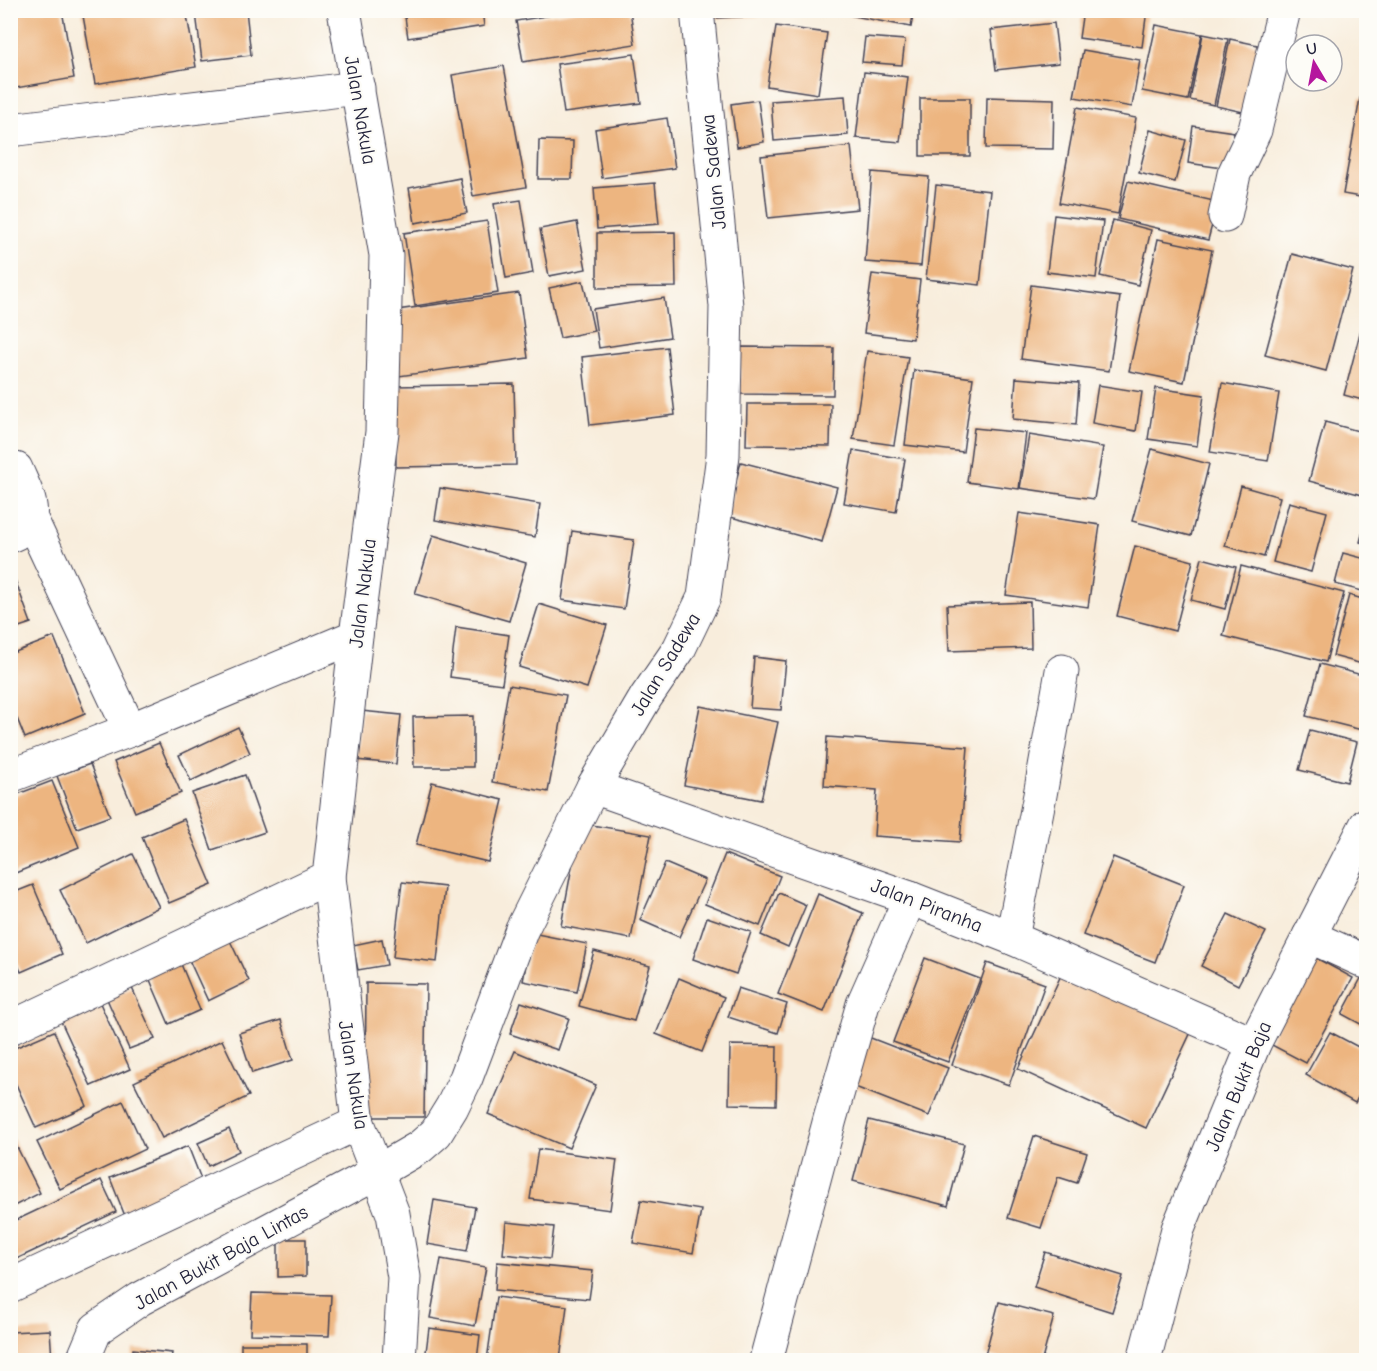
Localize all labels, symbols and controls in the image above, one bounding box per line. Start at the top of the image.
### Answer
north arrow [1284,33,1344,93]
text: U [1305,39,1318,59]
street label: Jalan Nakula [340,54,381,166]
street label: Jalan Sadewa [696,113,731,231]
street label: Jalan Nakula [344,537,381,649]
street label: Jalan Sadewa [626,609,705,720]
street label: Jalan Piranha [868,874,986,937]
street label: Jalan Bukit Baja [1201,1018,1276,1155]
street label: Jalan Nakula [334,1019,373,1131]
street label: Jalan Bukit Baja Lintas [130,1200,312,1315]

